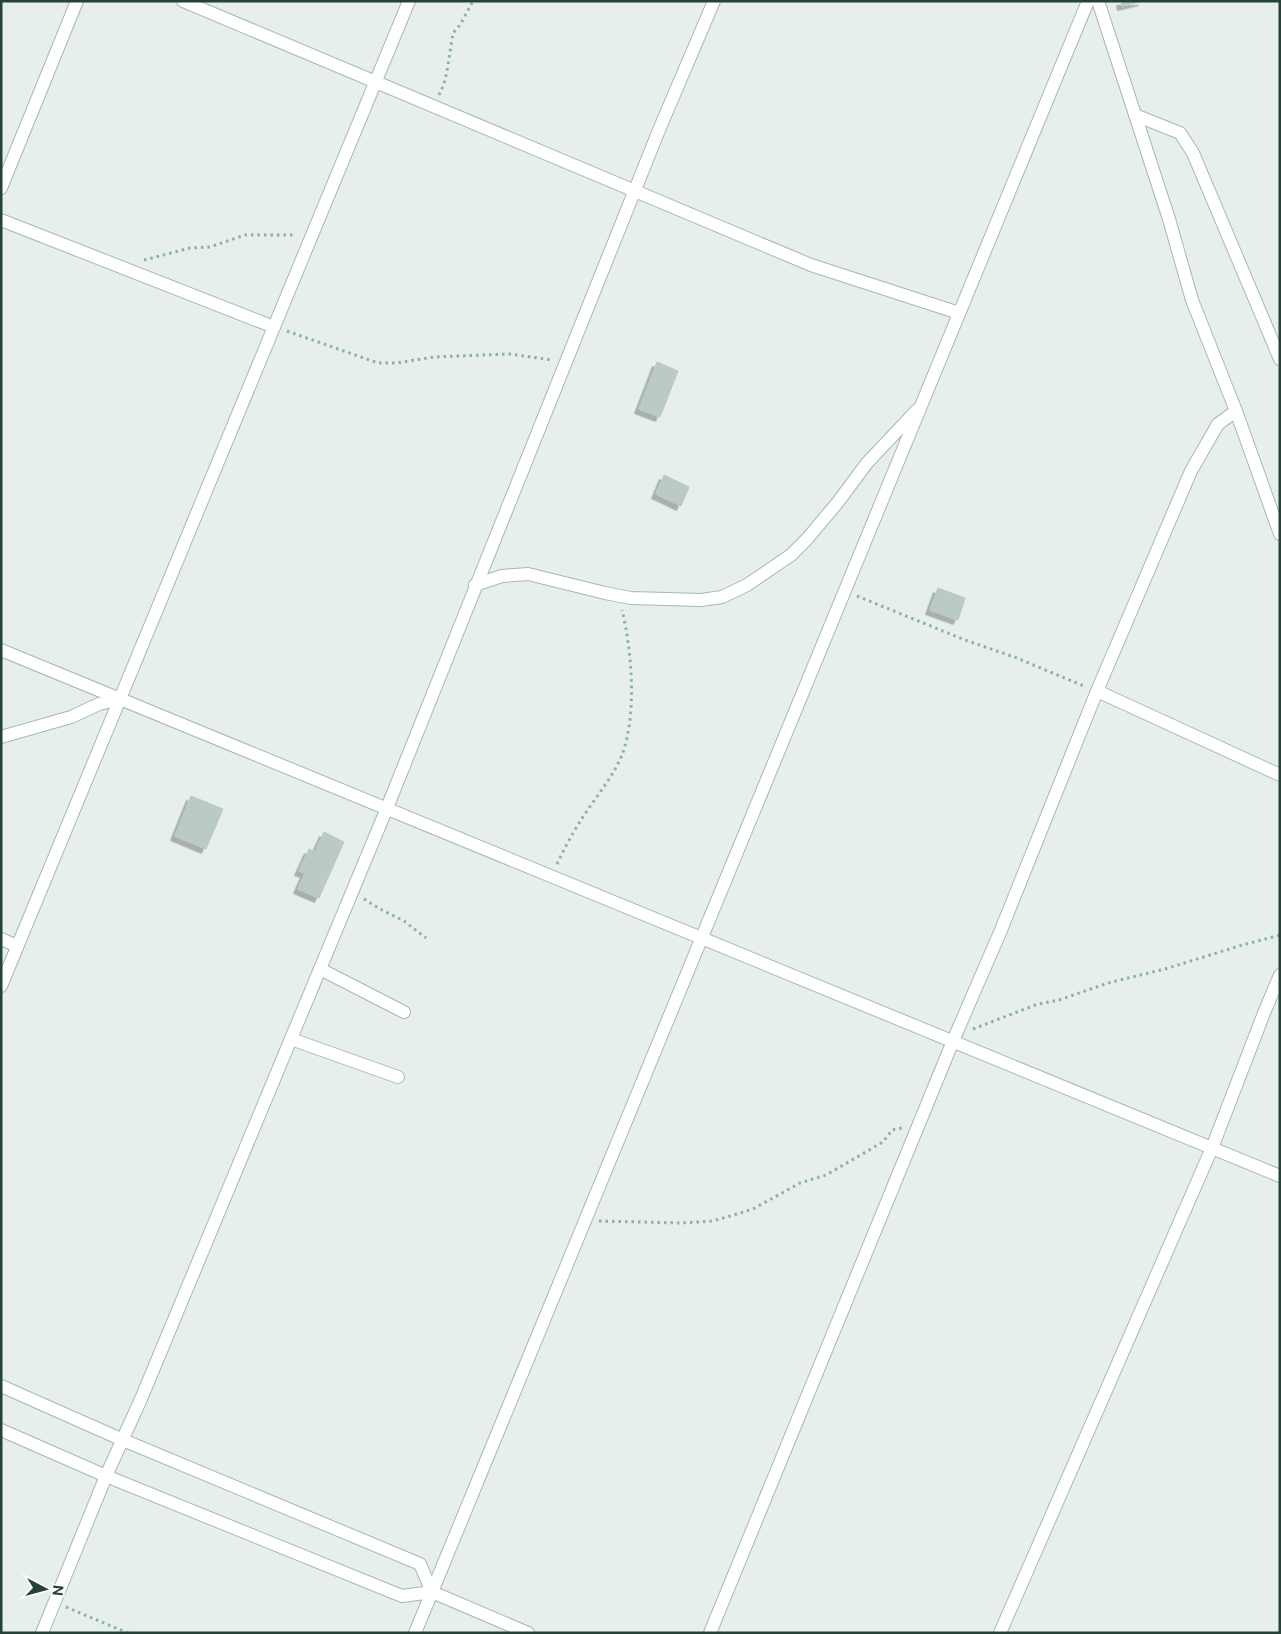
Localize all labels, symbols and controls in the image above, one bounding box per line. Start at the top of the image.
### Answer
north arrow [20,1564,70,1614]
text: N [49,1584,66,1597]

